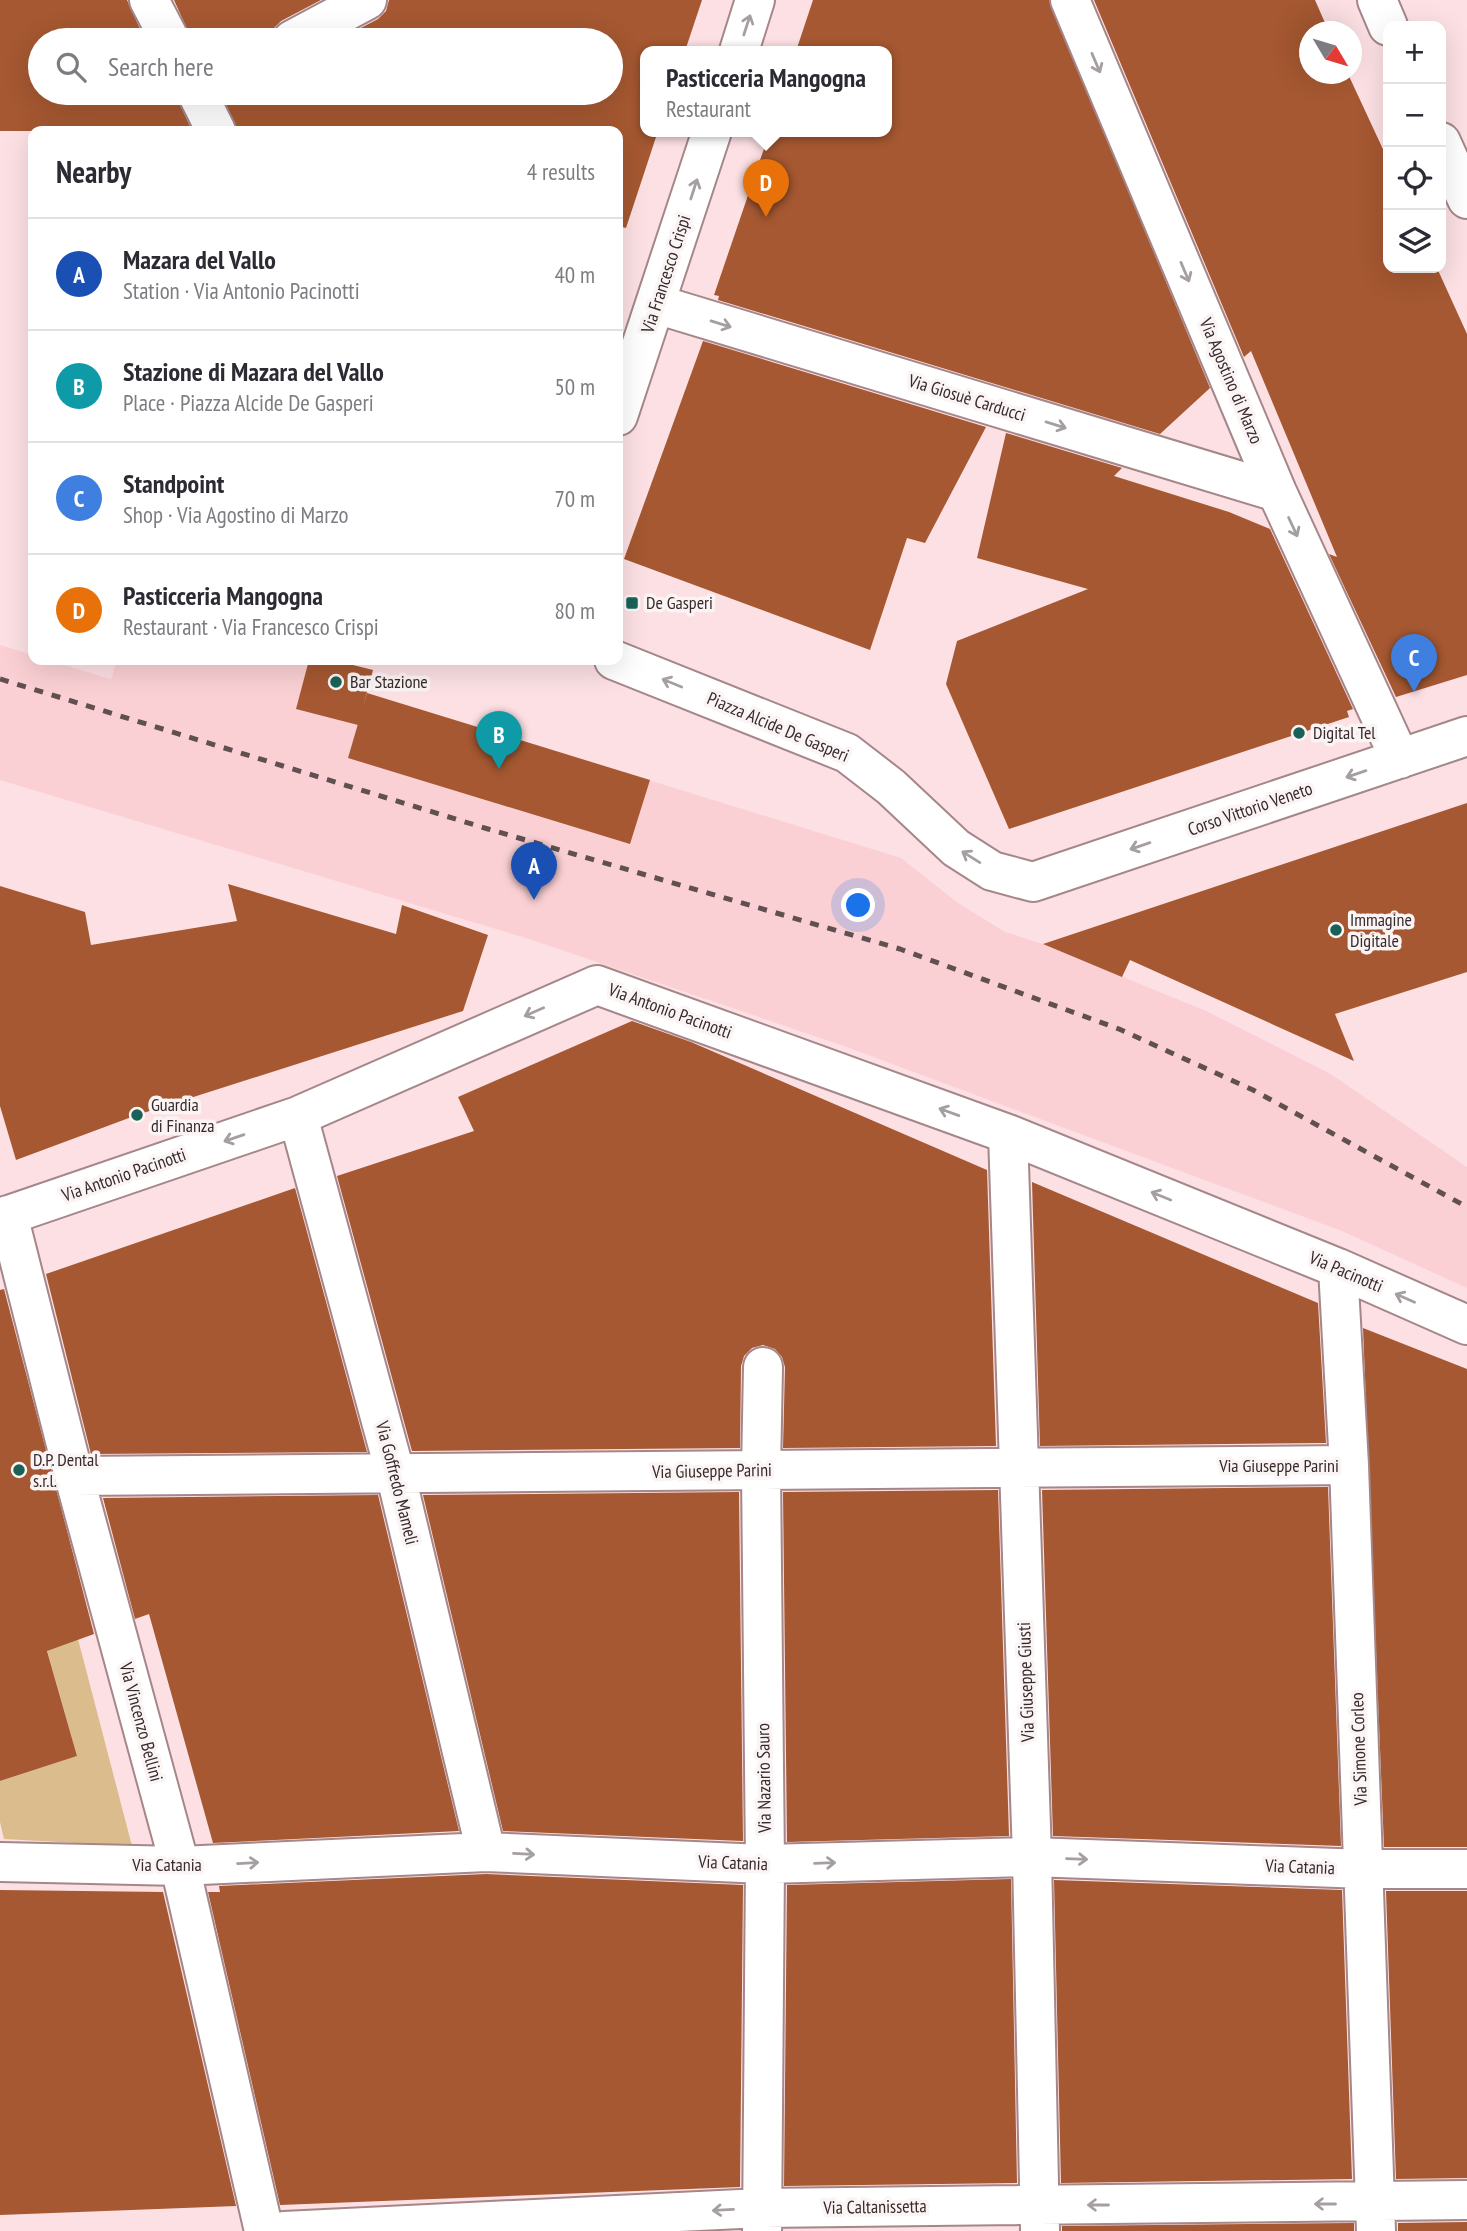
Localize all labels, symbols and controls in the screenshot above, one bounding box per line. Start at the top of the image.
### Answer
one-way arrow [742,15,754,37]
north arrow [1299,21,1362,84]
map controls [1383,21,1446,273]
button: + [1383,21,1446,84]
search box [28,28,623,105]
popup [640,46,892,137]
icon: search [52,48,90,86]
text: Search here [108,50,214,83]
one-way arrow [1091,52,1104,73]
text: Pasticceria Mangogna [666,61,866,94]
button: − [1383,84,1446,147]
text: Restaurant [666,94,751,123]
button: locate [1383,147,1446,210]
text: Nearby [56,152,131,191]
text: 4 results [527,157,595,186]
pin: D [743,159,789,217]
one-way arrow [688,178,701,200]
button: layers [1383,210,1446,273]
street label: Via Francesco Crispi [635,212,695,337]
text: Mazara del Vallo [123,243,276,276]
text: A [73,260,85,289]
text: 40 m [554,260,595,289]
one-way arrow [1179,261,1192,283]
text: Station · Via Antonio Pacinotti [123,276,360,305]
street label: Via Agostino di Marzo [1194,314,1268,447]
one-way arrow [710,319,732,331]
text: Stazione di Mazara del Vallo [123,355,384,388]
street label: Via Giosuè Carducci [905,369,1028,426]
text: B [73,372,85,401]
text: 50 m [554,372,595,401]
text: Place · Piazza Alcide De Gasperi [123,388,374,417]
one-way arrow [1045,420,1067,432]
text: Standpoint [123,467,224,500]
text: C [74,484,84,513]
text: 70 m [554,484,595,513]
text: Shop · Via Agostino di Marzo [123,500,349,529]
one-way arrow [1287,516,1300,537]
text: Pasticceria Mangogna [123,579,323,612]
place label: De Gasperi [646,591,713,614]
marker: De Gasperi [624,595,640,611]
text: D [73,596,85,625]
text: 80 m [554,596,595,625]
text: Restaurant · Via Francesco Crispi [123,612,379,641]
pin: C [1391,634,1437,692]
place label: Bar Stazione [350,670,428,693]
marker: Bar Stazione [328,674,344,690]
one-way arrow [662,676,684,689]
street label: Piazza Alcide De Gasperi [704,686,853,767]
pin: B [476,711,522,769]
place label: Digital Tel [1313,721,1376,744]
marker: Digital Tel [1291,725,1307,741]
one-way arrow [1345,768,1367,781]
street label: Corso Vittorio Veneto [1185,776,1315,841]
one-way arrow [1130,841,1152,853]
pin: A [511,842,557,900]
one-way arrow [961,850,981,864]
your location [841,888,875,922]
place label: Immagine Digitale [1350,908,1412,952]
marker: Immagine Digitale [1328,922,1344,938]
street label: Via Antonio Pacinotti [604,977,735,1044]
one-way arrow [524,1006,545,1019]
place label: Guardia di Finanza [151,1093,215,1137]
one-way arrow [939,1105,960,1118]
marker: Guardia di Finanza [129,1107,145,1123]
one-way arrow [223,1133,245,1145]
street label: Via Antonio Pacinotti [58,1143,189,1207]
one-way arrow [1150,1188,1172,1201]
street label: Via Pacinotti [1305,1245,1387,1297]
one-way arrow [1395,1291,1416,1304]
street label: Via Goffredo Mameli [371,1418,424,1547]
place label: D.P. Dental s.r.l. [33,1448,99,1492]
street label: Via Giuseppe Parini [1218,1454,1339,1477]
street label: Via Giuseppe Parini [651,1458,772,1483]
marker: D.P. Dental s.r.l. [11,1462,27,1478]
street label: Via Giuseppe Giusti [1012,1622,1039,1743]
street label: Via Vincenzo Bellini [114,1659,168,1784]
street label: Via Simone Corleo [1345,1692,1372,1807]
street label: Via Nazario Sauro [751,1723,776,1834]
one-way arrow [513,1847,536,1860]
street label: Via Catania [697,1850,768,1875]
one-way arrow [1065,1852,1088,1865]
street label: Via Catania [131,1853,202,1876]
street label: Via Catania [1264,1854,1335,1879]
one-way arrow [236,1856,259,1869]
one-way arrow [813,1856,836,1869]
street label: Via Caltanissetta [822,2194,927,2219]
one-way arrow [1314,2197,1337,2211]
one-way arrow [1087,2198,1110,2212]
one-way arrow [713,2204,735,2217]

